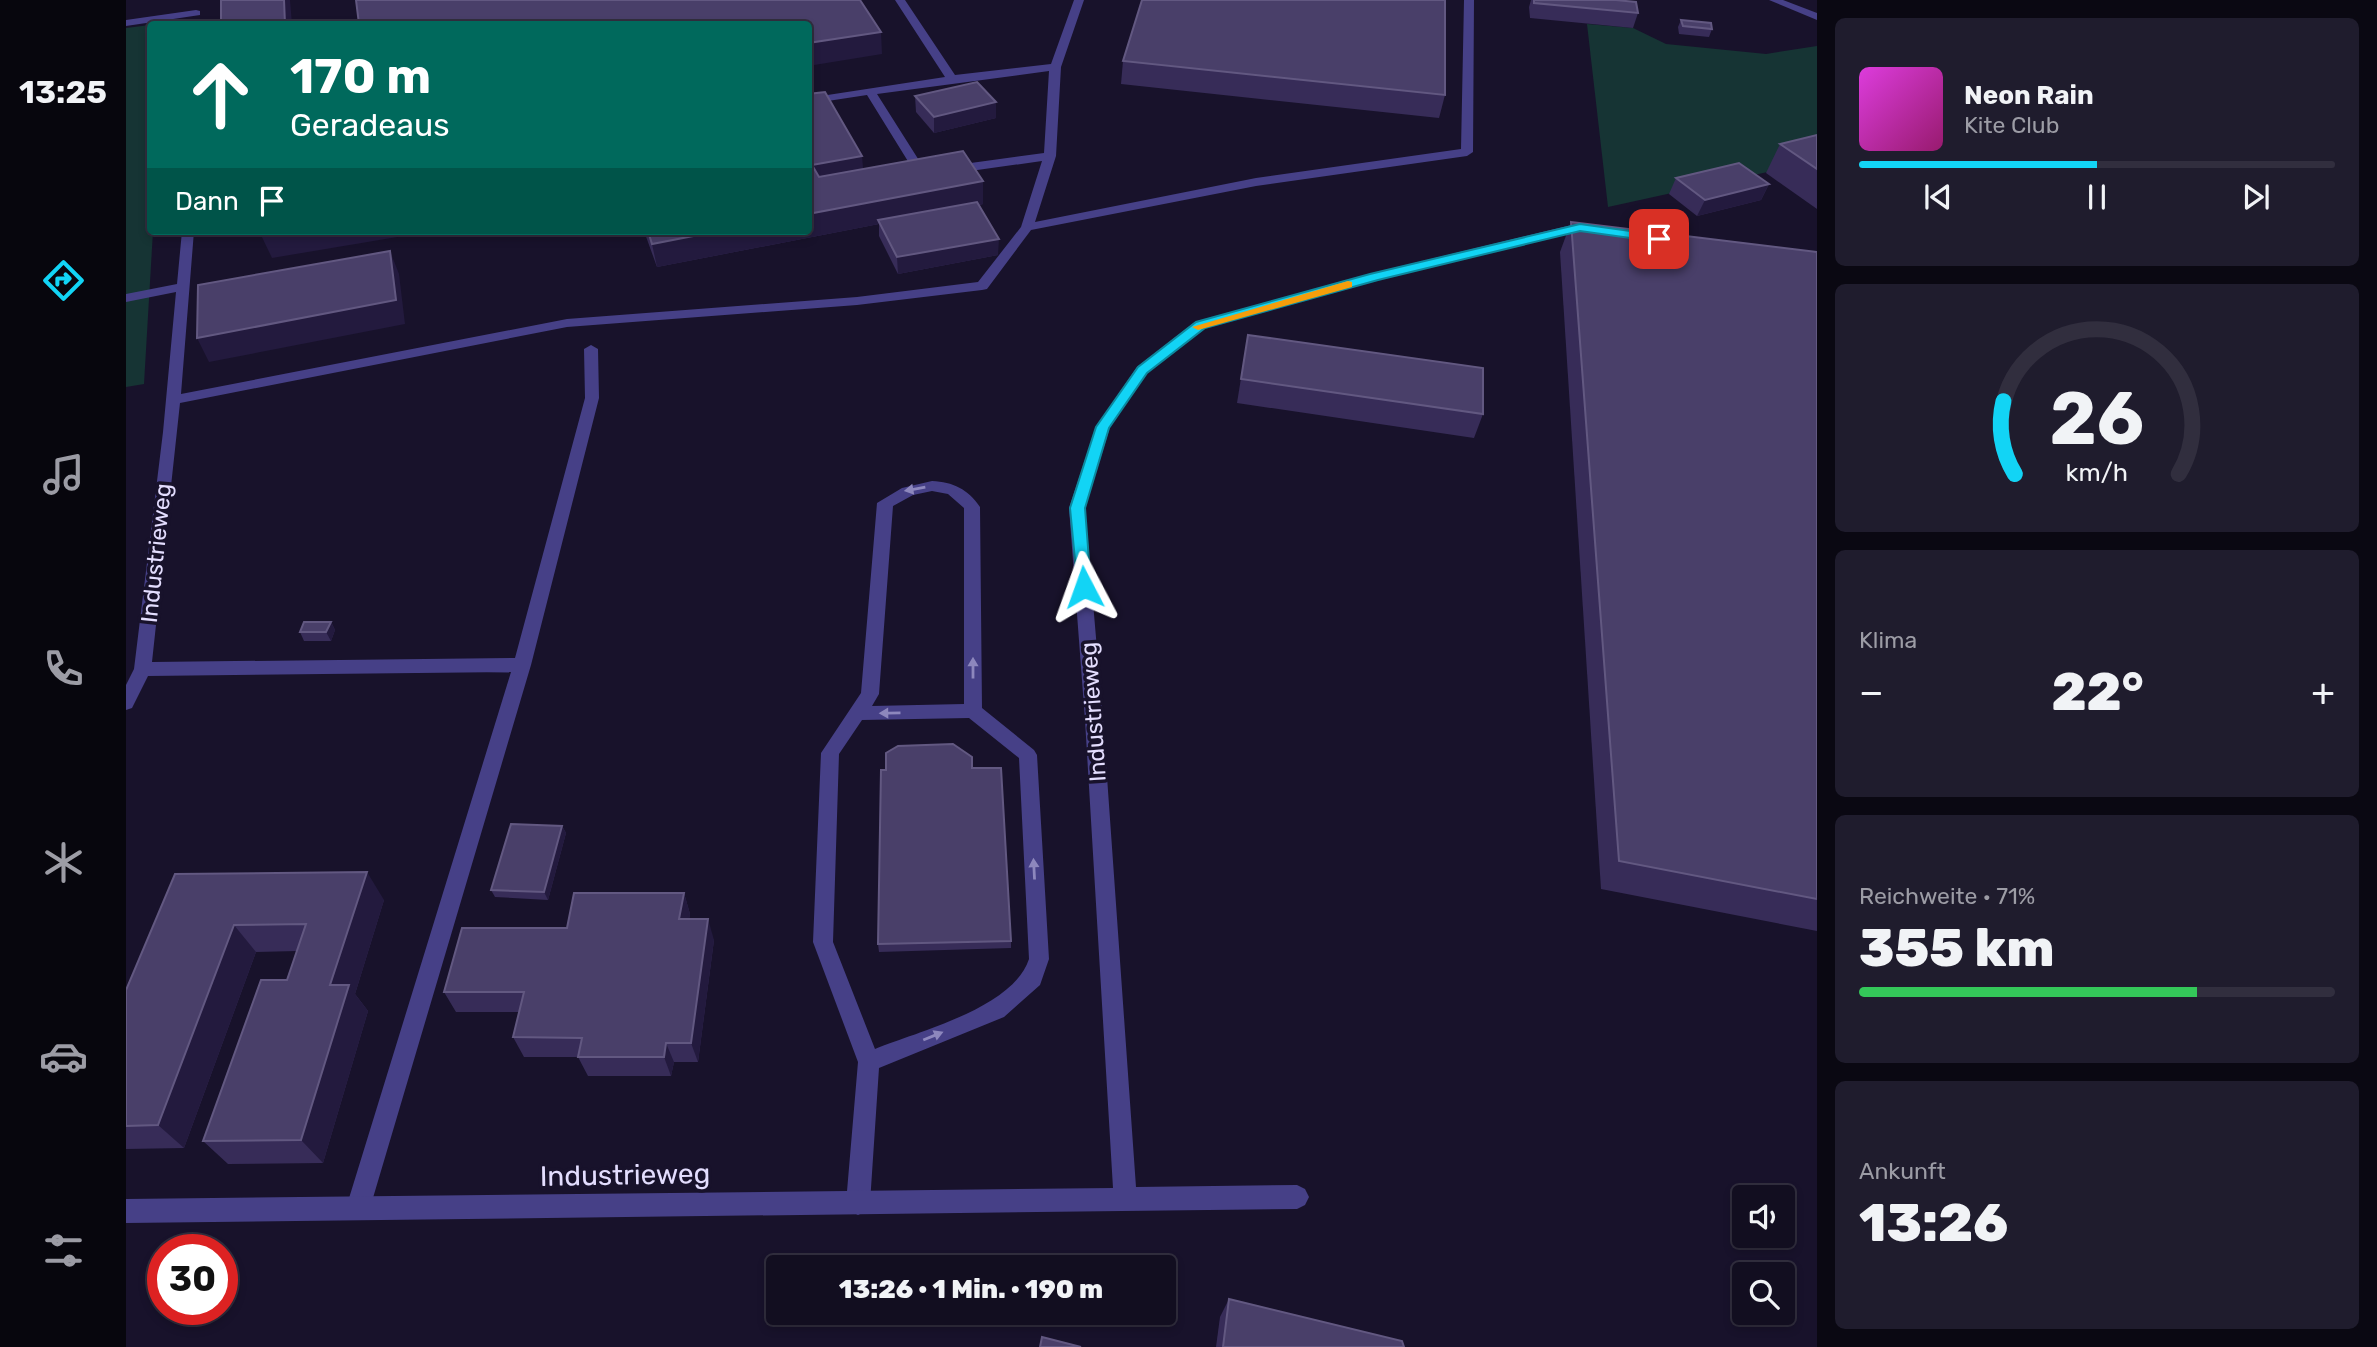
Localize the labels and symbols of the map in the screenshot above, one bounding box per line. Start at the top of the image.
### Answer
pin [1629,209,1689,269]
street label: Industrieweg [135,482,177,624]
one-way arrow [904,484,926,495]
position arrow [1047,550,1121,624]
street label: Industrieweg [1074,641,1112,783]
one-way arrow [967,657,979,679]
one-way arrow [879,707,901,718]
one-way arrow [1028,858,1039,880]
one-way arrow [922,1030,943,1041]
street label: Industrieweg [539,1157,711,1193]
speed limit sign: 30 [147,1234,238,1325]

